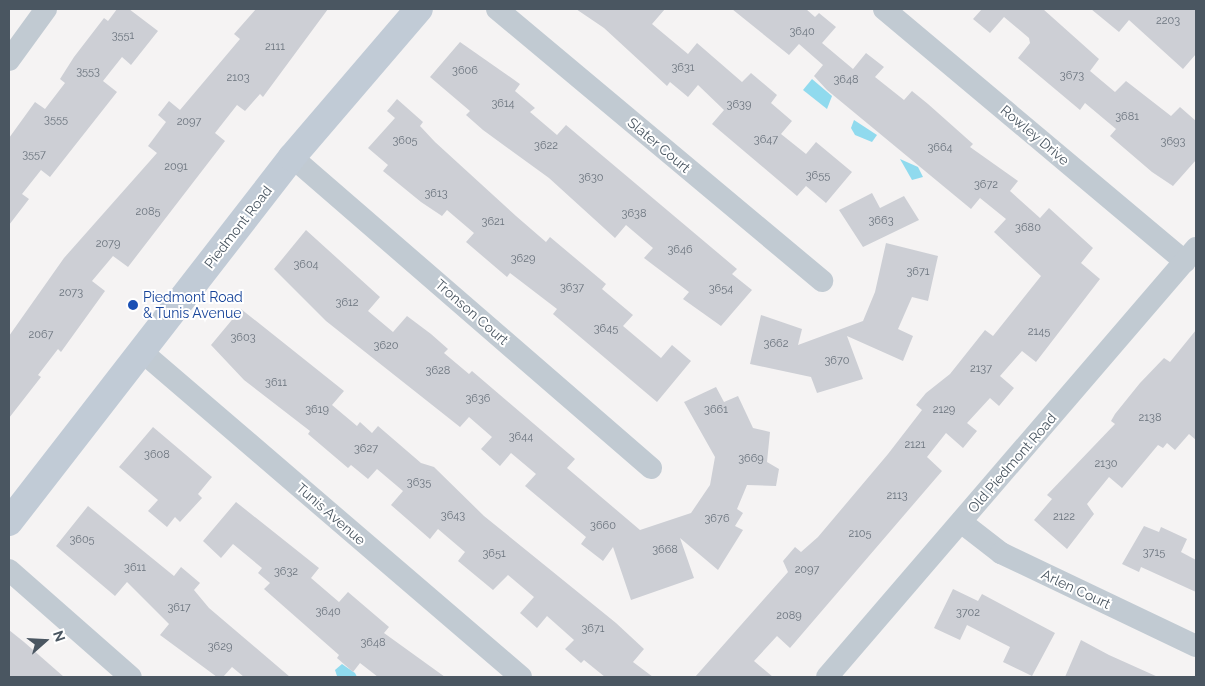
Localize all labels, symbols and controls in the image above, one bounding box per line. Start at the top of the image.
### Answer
house number: 2203 [1156,14,1180,28]
house number: 3640 [789,25,815,39]
house number: 3551 [112,29,134,43]
house number: 2111 [265,40,285,54]
house number: 3631 [671,61,695,75]
house number: 3606 [452,64,478,78]
house number: 3553 [76,65,100,79]
house number: 3673 [1060,69,1084,83]
house number: 2103 [226,71,250,85]
house number: 3648 [833,73,859,87]
house number: 3614 [491,97,515,111]
house number: 3639 [727,98,751,112]
street label: Rowley Drive [997,101,1073,169]
house number: 3681 [1115,110,1139,124]
house number: 3555 [44,113,68,127]
street label: Slater Court [624,114,694,176]
house number: 2097 [177,115,201,129]
house number: 3647 [754,133,778,147]
house number: 3605 [392,134,418,148]
house number: 3693 [1161,135,1185,149]
house number: 3622 [534,139,558,153]
house number: 3664 [927,141,953,155]
house number: 3557 [22,148,46,162]
house number: 2091 [164,160,188,174]
house number: 3655 [806,169,830,183]
house number: 3630 [578,171,604,185]
house number: 3672 [974,178,998,192]
street label: Piedmont Road [201,183,275,271]
house number: 3613 [424,187,448,201]
house number: 2085 [136,205,160,219]
house number: 3638 [622,207,646,221]
house number: 3663 [868,214,894,228]
house number: 3621 [482,215,504,229]
house number: 3680 [1015,221,1041,235]
house number: 2079 [96,237,120,251]
house number: 3646 [667,243,693,257]
house number: 3629 [511,252,535,266]
house number: 3604 [293,258,319,272]
house number: 3671 [906,265,930,279]
street label: Tronson Court [432,276,512,348]
house number: 3637 [560,281,584,295]
house number: 3654 [709,282,733,296]
house number: 2073 [59,286,83,300]
place label: Piedmont Road & Tunis Avenue [143,289,243,322]
house number: 3612 [336,296,358,310]
marker: Piedmont Road & Tunis Avenue [127,299,139,311]
house number: 3645 [594,322,618,336]
house number: 2145 [1028,325,1050,339]
house number: 2067 [29,328,53,342]
house number: 3603 [230,331,256,345]
house number: 3662 [764,337,788,351]
house number: 3620 [374,339,398,353]
house number: 3670 [824,354,850,368]
house number: 2137 [970,362,992,376]
house number: 3628 [426,364,450,378]
house number: 3611 [265,376,287,390]
house number: 3636 [465,392,491,406]
house number: 3619 [305,403,329,417]
house number: 3661 [704,403,728,417]
house number: 2129 [933,403,955,417]
street label: Old Piedmont Road [964,410,1060,516]
house number: 2138 [1139,411,1161,425]
house number: 3644 [509,430,533,444]
house number: 2121 [905,438,925,452]
house number: 3627 [354,442,378,456]
house number: 3608 [144,448,170,462]
house number: 3669 [738,452,764,466]
house number: 2130 [1094,457,1118,471]
house number: 3635 [407,476,431,490]
street label: Tunis Avenue [293,479,369,549]
house number: 2113 [886,489,908,503]
house number: 3643 [441,509,465,523]
house number: 2122 [1053,510,1075,524]
house number: 3676 [704,512,730,526]
house number: 3660 [590,519,616,533]
house number: 2105 [848,527,872,541]
house number: 3605 [69,533,95,547]
house number: 3668 [652,543,678,557]
house number: 3715 [1143,546,1165,560]
house number: 3651 [482,547,506,561]
house number: 3611 [124,561,146,575]
house number: 2097 [795,563,819,577]
house number: 3632 [274,565,298,579]
street label: Arlen Court [1039,566,1113,612]
house number: 3617 [167,601,191,615]
house number: 3640 [315,605,341,619]
house number: 3702 [956,606,980,620]
house number: 2089 [776,609,802,623]
north arrow [20,616,70,666]
house number: 3671 [581,622,605,636]
text: N [50,628,68,644]
house number: 3648 [360,636,386,650]
house number: 3629 [208,640,232,654]

